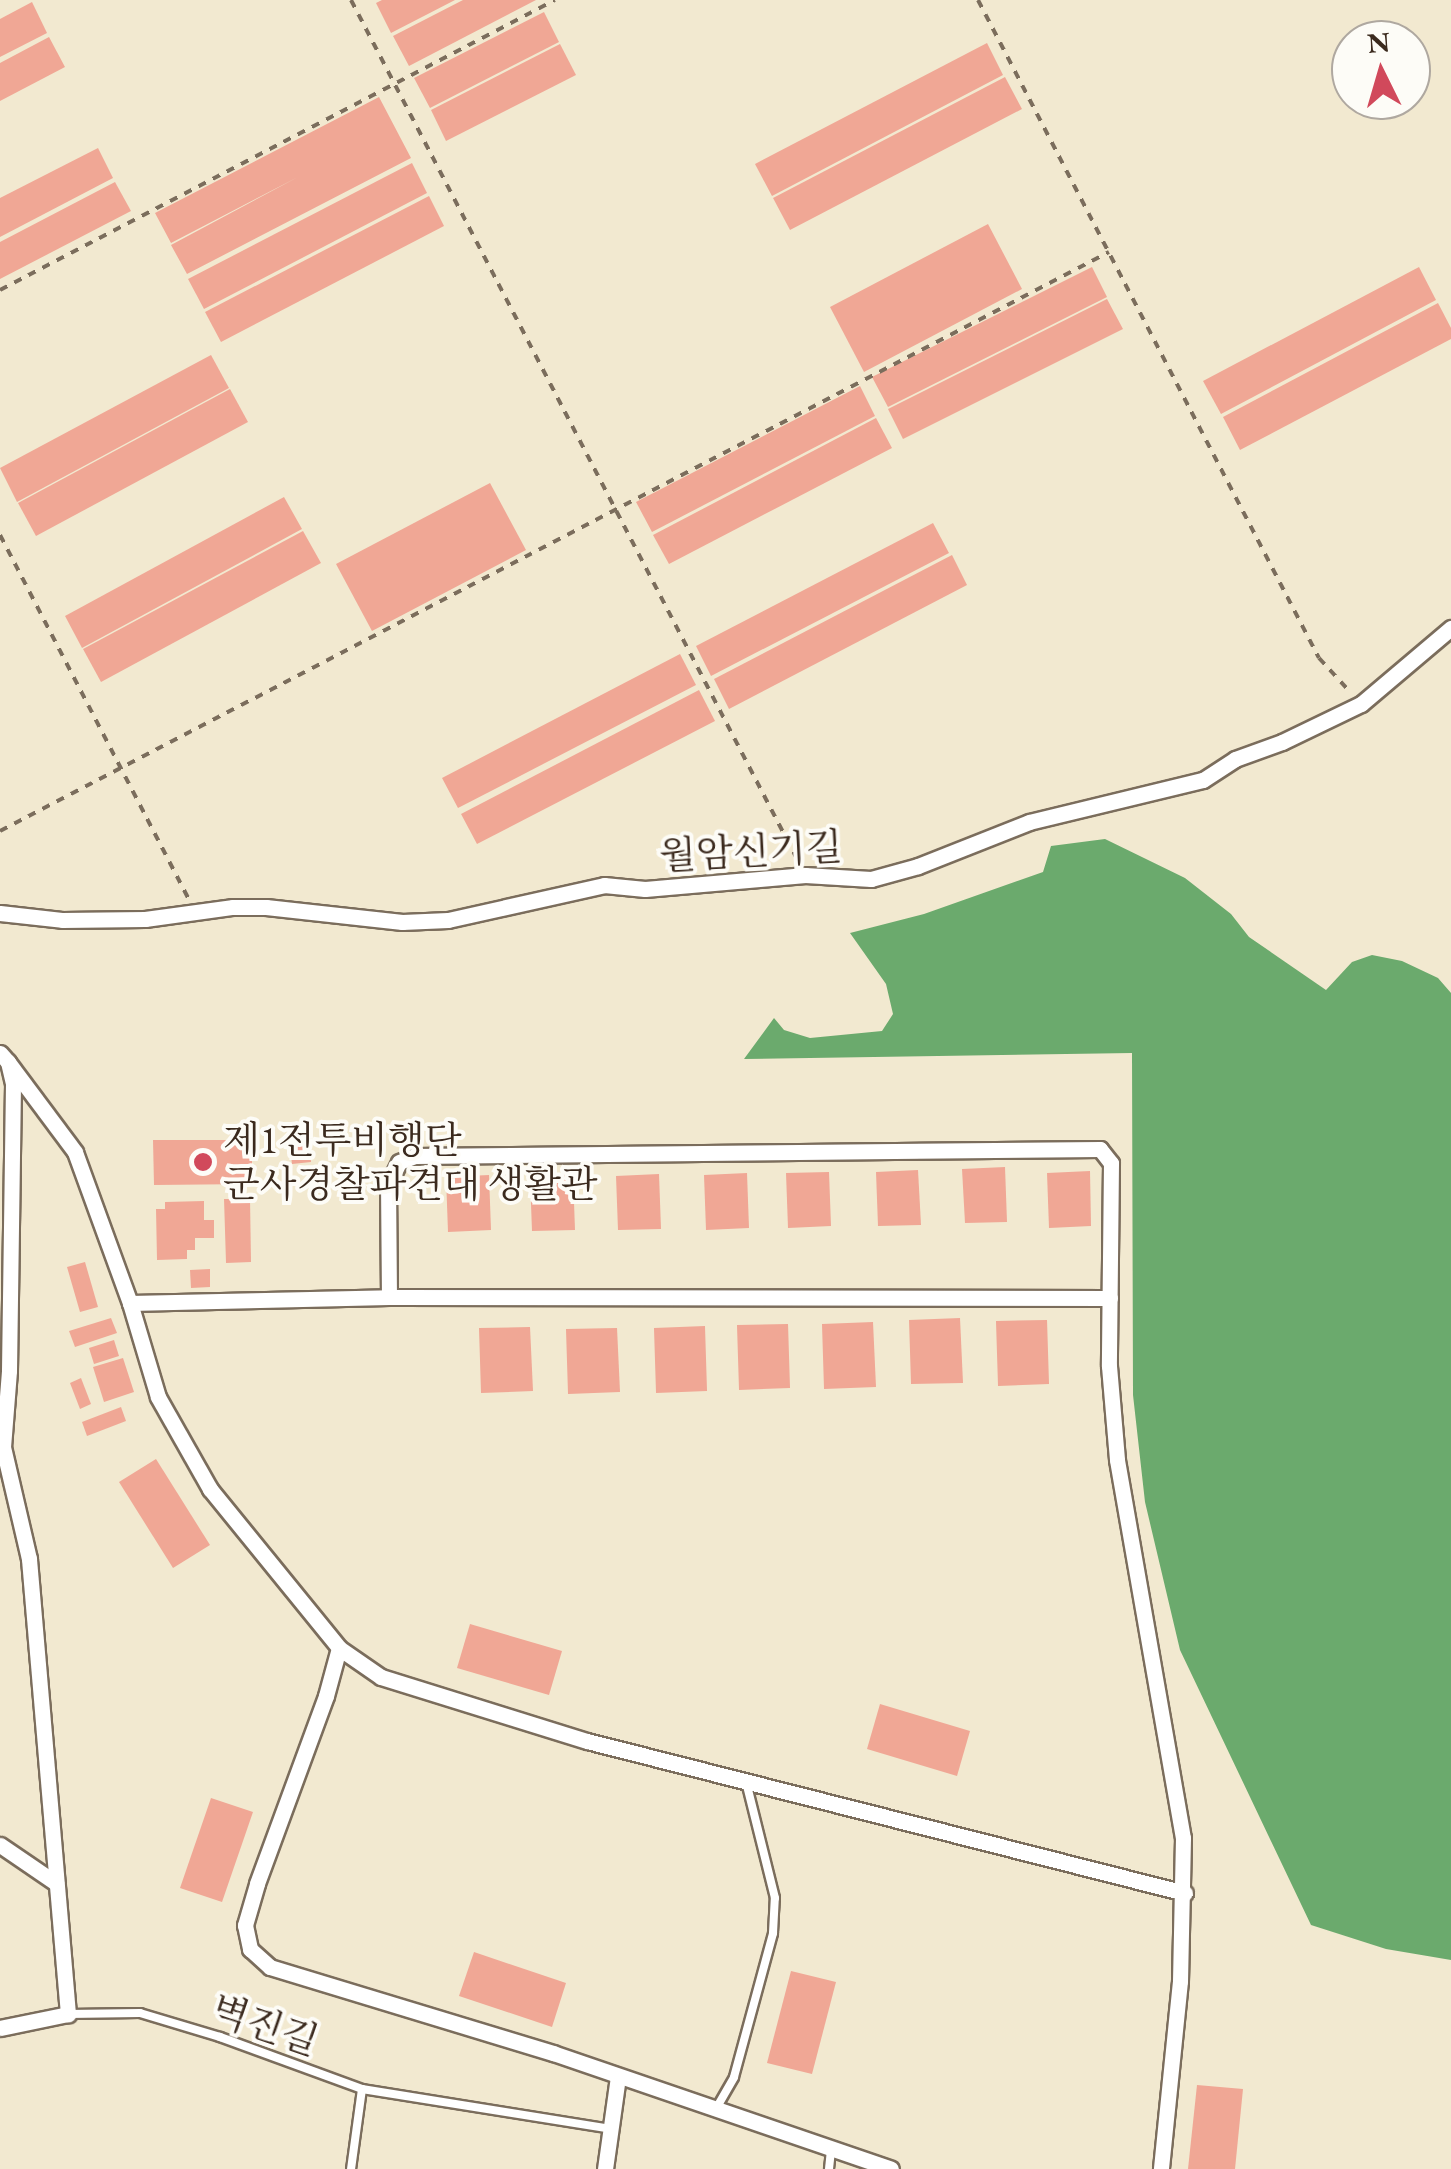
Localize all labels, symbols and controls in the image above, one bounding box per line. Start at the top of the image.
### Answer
north arrow [1331,20,1431,120]
text: N [1366,23,1391,61]
street label: 월암신기길 [658,823,844,879]
place label: 제1전투비행단 군사경찰파견대 생활관 [223,1117,598,1206]
marker: 제1전투비행단 군사경찰파견대 생활관 [192,1151,214,1173]
street label: 벽진길 [206,1986,324,2064]

